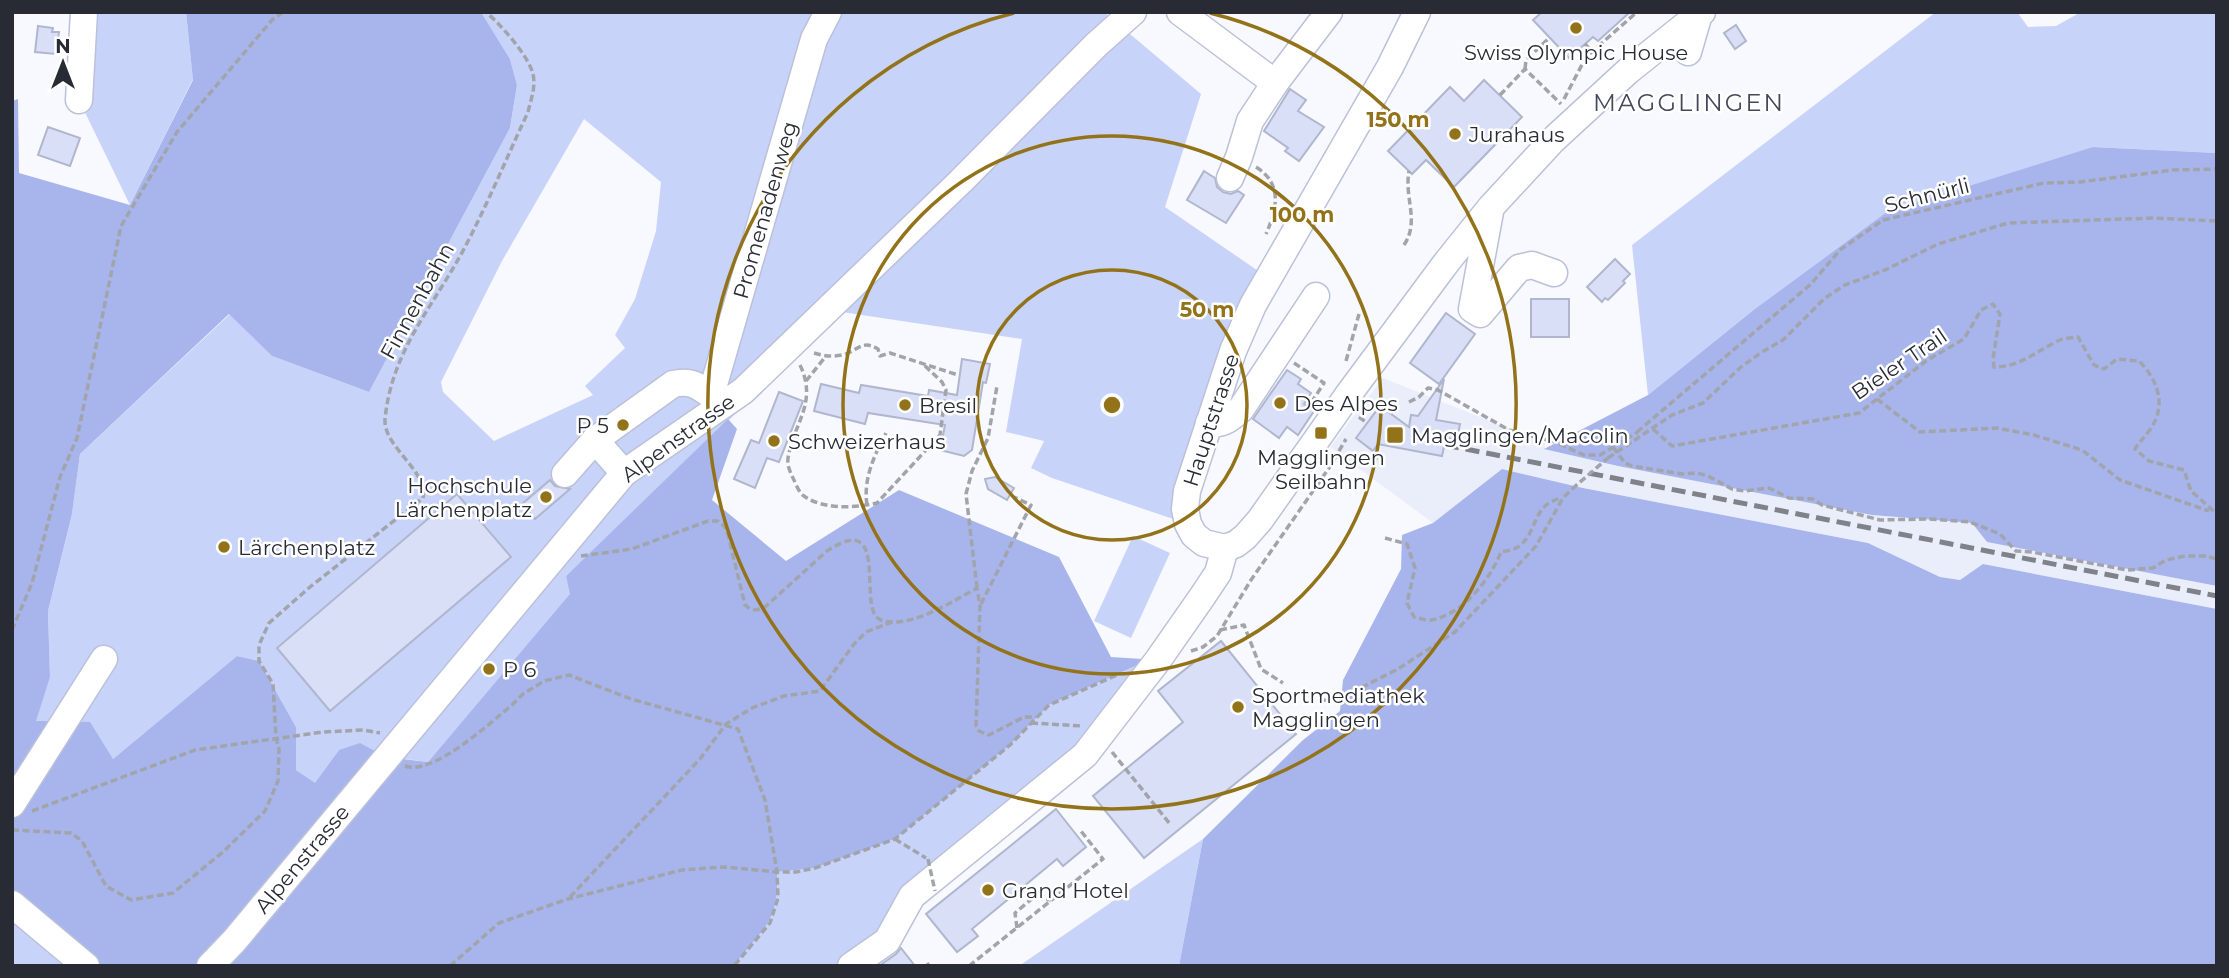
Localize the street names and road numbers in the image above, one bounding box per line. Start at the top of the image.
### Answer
street label: Promenadenweg [728,118,802,302]
street label: Schnürli [1882,172,1972,218]
street label: Finnenbahn [375,238,459,364]
street label: Bieler Trail [1847,323,1951,405]
street label: Hauptstrasse [1178,350,1244,490]
street label: Alpenstrasse [617,389,739,487]
street label: Alpenstrasse [249,800,355,918]

